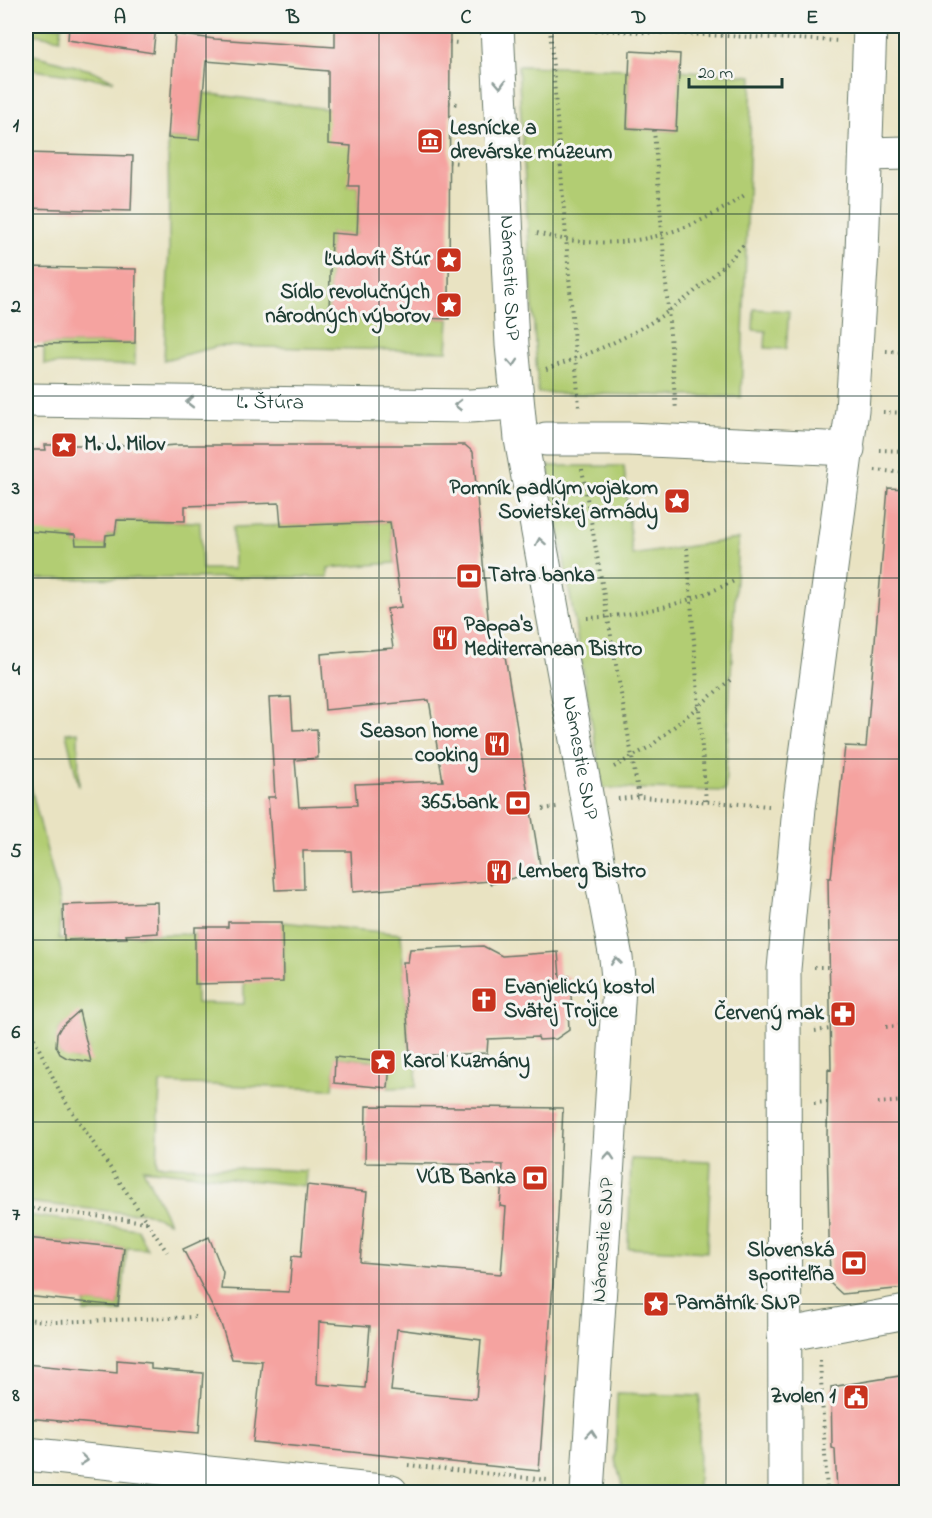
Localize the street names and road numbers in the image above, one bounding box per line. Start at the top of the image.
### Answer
street label: Námestie SNP [491,214,527,341]
street label: Ľ. Štúra [236,388,304,419]
street label: Námestie SNP [553,694,605,822]
street label: Námestie SNP [585,1176,623,1304]

